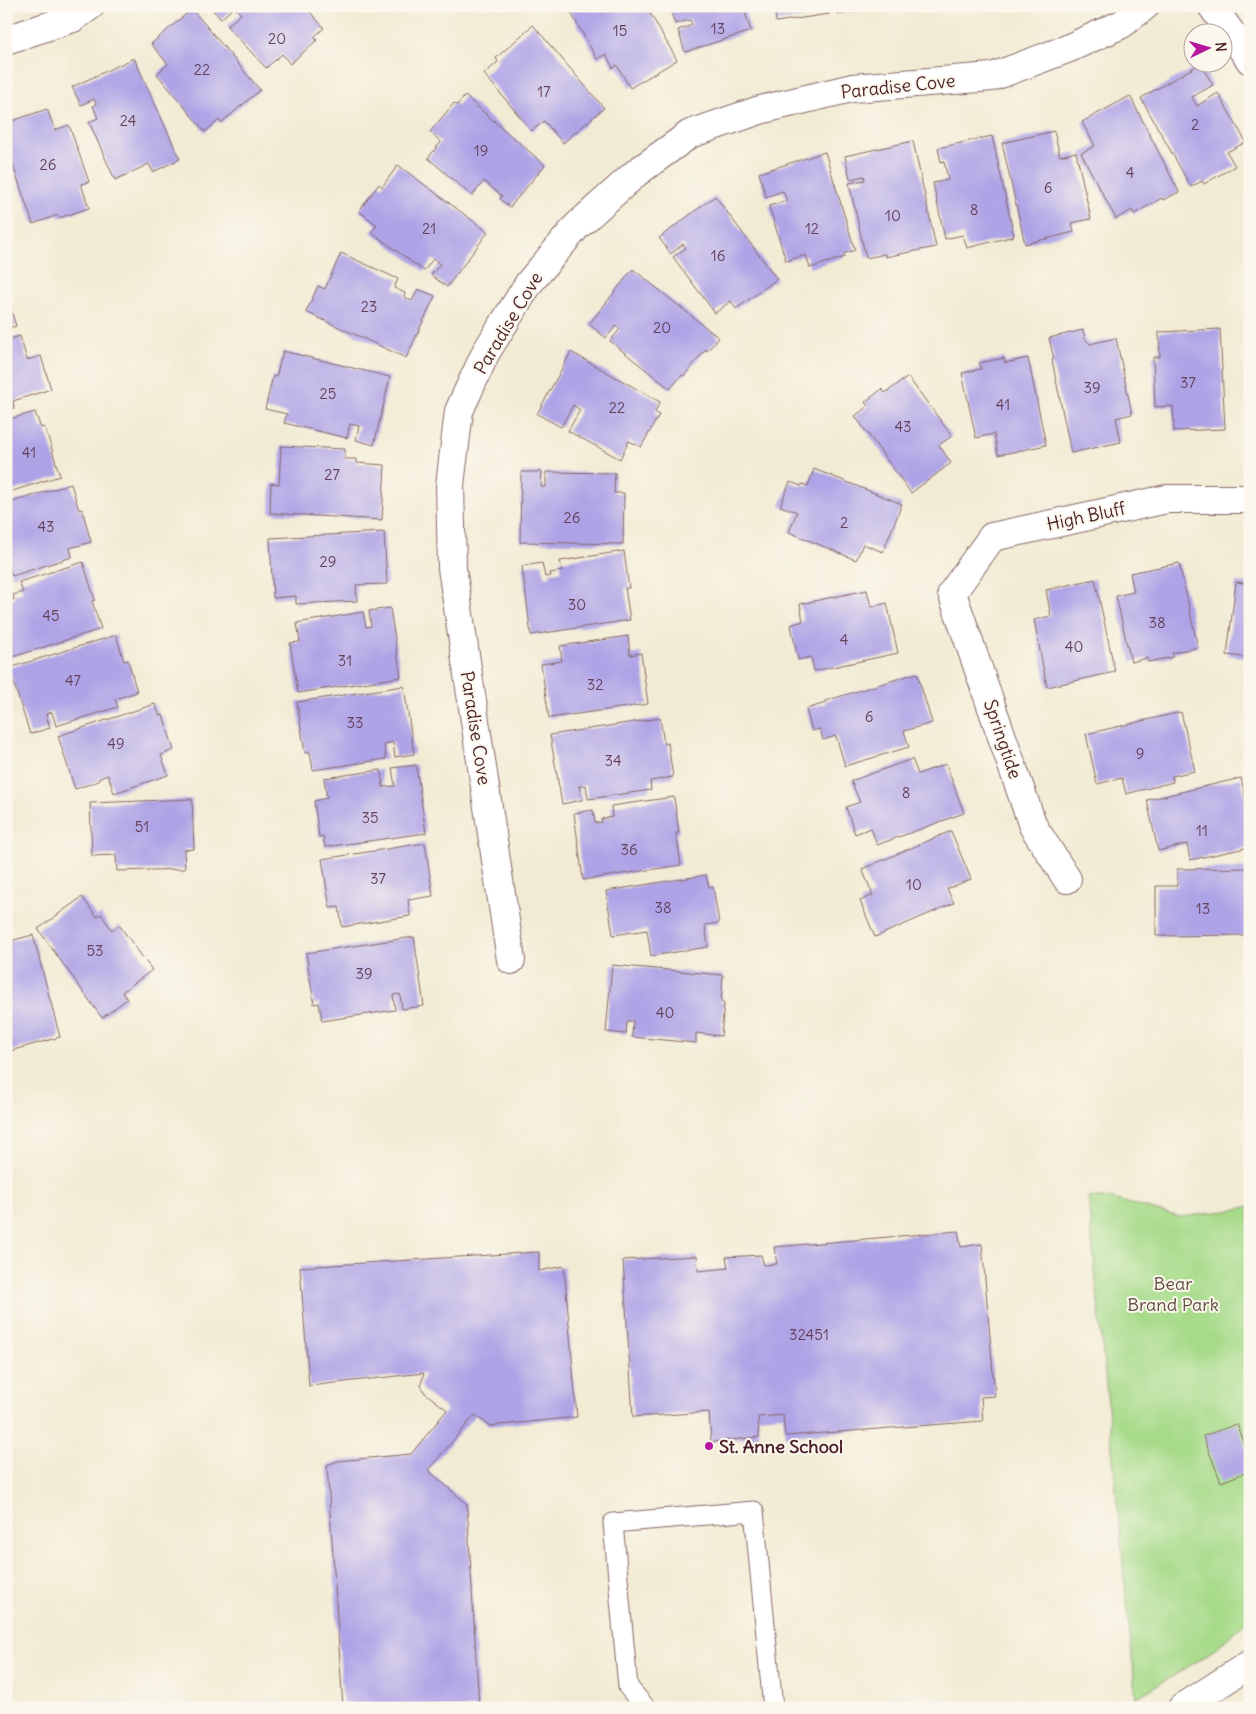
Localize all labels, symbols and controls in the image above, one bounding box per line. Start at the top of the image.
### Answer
house number: 13 [711,19,725,38]
house number: 15 [613,21,627,40]
north arrow [1184,22,1234,72]
house number: 20 [268,29,286,48]
text: N [1212,41,1230,52]
house number: 22 [194,60,210,79]
street label: Paradise Cove [840,69,956,103]
house number: 17 [537,82,551,101]
house number: 24 [120,111,137,130]
house number: 2 [1191,115,1199,134]
house number: 19 [474,141,488,160]
house number: 26 [40,155,56,174]
house number: 4 [1126,163,1135,182]
house number: 6 [1044,178,1052,197]
house number: 8 [970,200,978,219]
house number: 10 [885,206,901,225]
house number: 21 [422,219,436,238]
house number: 12 [805,219,819,238]
house number: 16 [711,246,725,265]
street label: Paradise Cove [469,268,547,378]
house number: 23 [361,297,377,316]
house number: 20 [653,318,671,337]
house number: 37 [1180,373,1196,392]
house number: 39 [1083,378,1101,397]
house number: 25 [320,384,336,403]
house number: 41 [996,395,1010,414]
house number: 22 [609,398,625,417]
house number: 43 [894,417,912,436]
house number: 41 [22,443,36,462]
house number: 27 [324,465,340,484]
street label: High Bluff [1045,496,1128,536]
house number: 26 [564,508,580,527]
house number: 2 [840,513,848,532]
house number: 43 [37,517,55,536]
house number: 29 [320,552,336,571]
house number: 30 [568,595,586,614]
house number: 45 [42,606,60,625]
house number: 38 [1148,613,1166,632]
house number: 4 [840,630,849,649]
house number: 40 [1065,637,1083,656]
house number: 31 [338,651,352,670]
street label: Paradise Cove [456,669,496,787]
house number: 47 [65,671,81,690]
house number: 32 [587,675,603,694]
street label: Springtide [979,696,1027,782]
house number: 6 [865,707,873,726]
house number: 33 [346,713,364,732]
house number: 49 [107,734,125,753]
house number: 9 [1136,744,1144,763]
house number: 34 [604,751,622,770]
house number: 8 [902,783,910,802]
house number: 35 [361,808,379,827]
house number: 51 [135,817,149,836]
house number: 11 [1196,821,1208,840]
house number: 36 [620,840,638,859]
house number: 37 [370,869,386,888]
house number: 10 [906,875,922,894]
house number: 38 [654,898,672,917]
house number: 13 [1196,899,1210,918]
house number: 53 [86,941,104,960]
house number: 39 [355,964,373,983]
house number: 40 [656,1003,674,1022]
park label: Bear Brand Park [1127,1272,1219,1316]
house number: 32451 [789,1325,829,1344]
place label: St. Anne School [719,1435,843,1458]
marker: St. Anne School [703,1440,715,1452]

